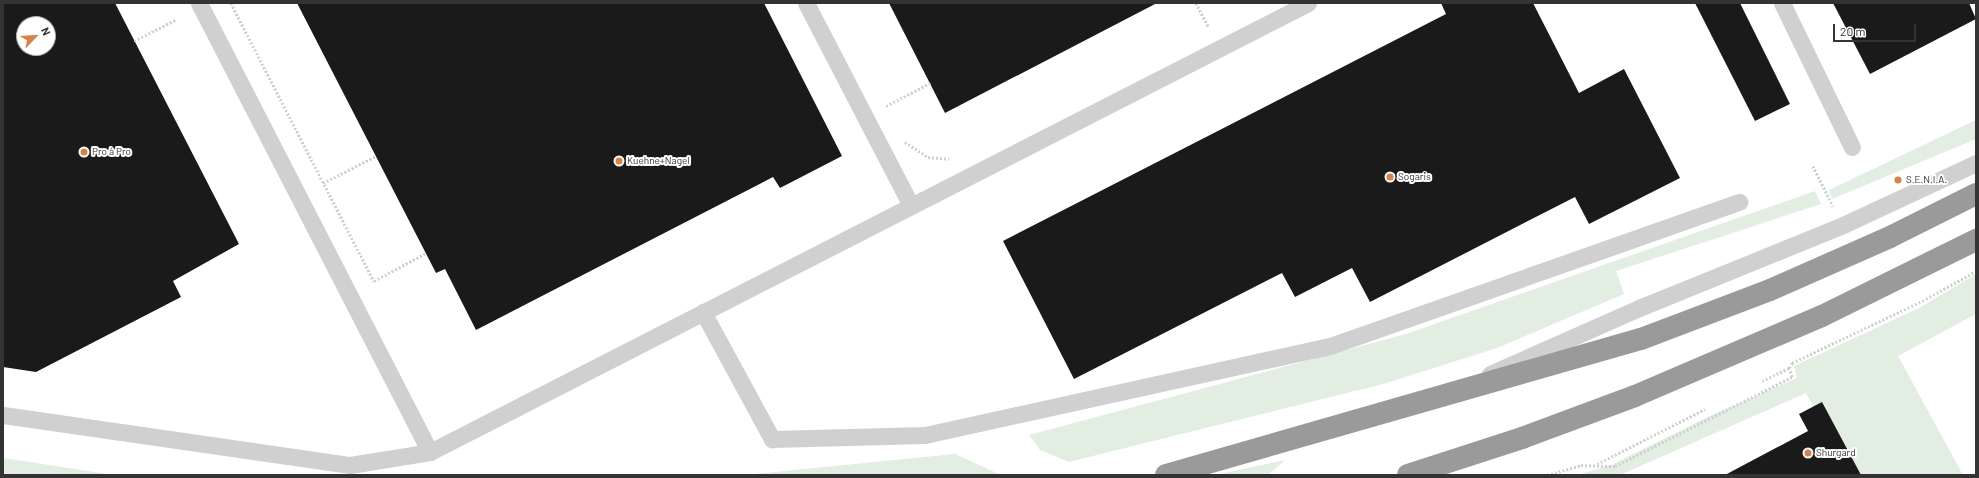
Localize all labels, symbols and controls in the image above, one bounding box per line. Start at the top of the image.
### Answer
north arrow [16,16,56,56]
scale bar [1835,16,1918,42]
text: 20 m [1840,24,1866,38]
text: N [39,25,54,37]
place label: Pro à Pro [92,146,131,158]
marker: Pro à Pro [79,147,89,157]
place label: Kuehne+Nagel [627,155,690,167]
marker: Kuehne+Nagel [614,156,624,166]
place label: Sogaris [1398,171,1431,183]
marker: Sogaris [1385,172,1395,182]
place label: S.E.N.I.A. [1906,174,1947,186]
marker: S.E.N.I.A. [1893,175,1903,185]
place label: Shurgard [1816,447,1856,459]
marker: Shurgard [1803,448,1813,458]

